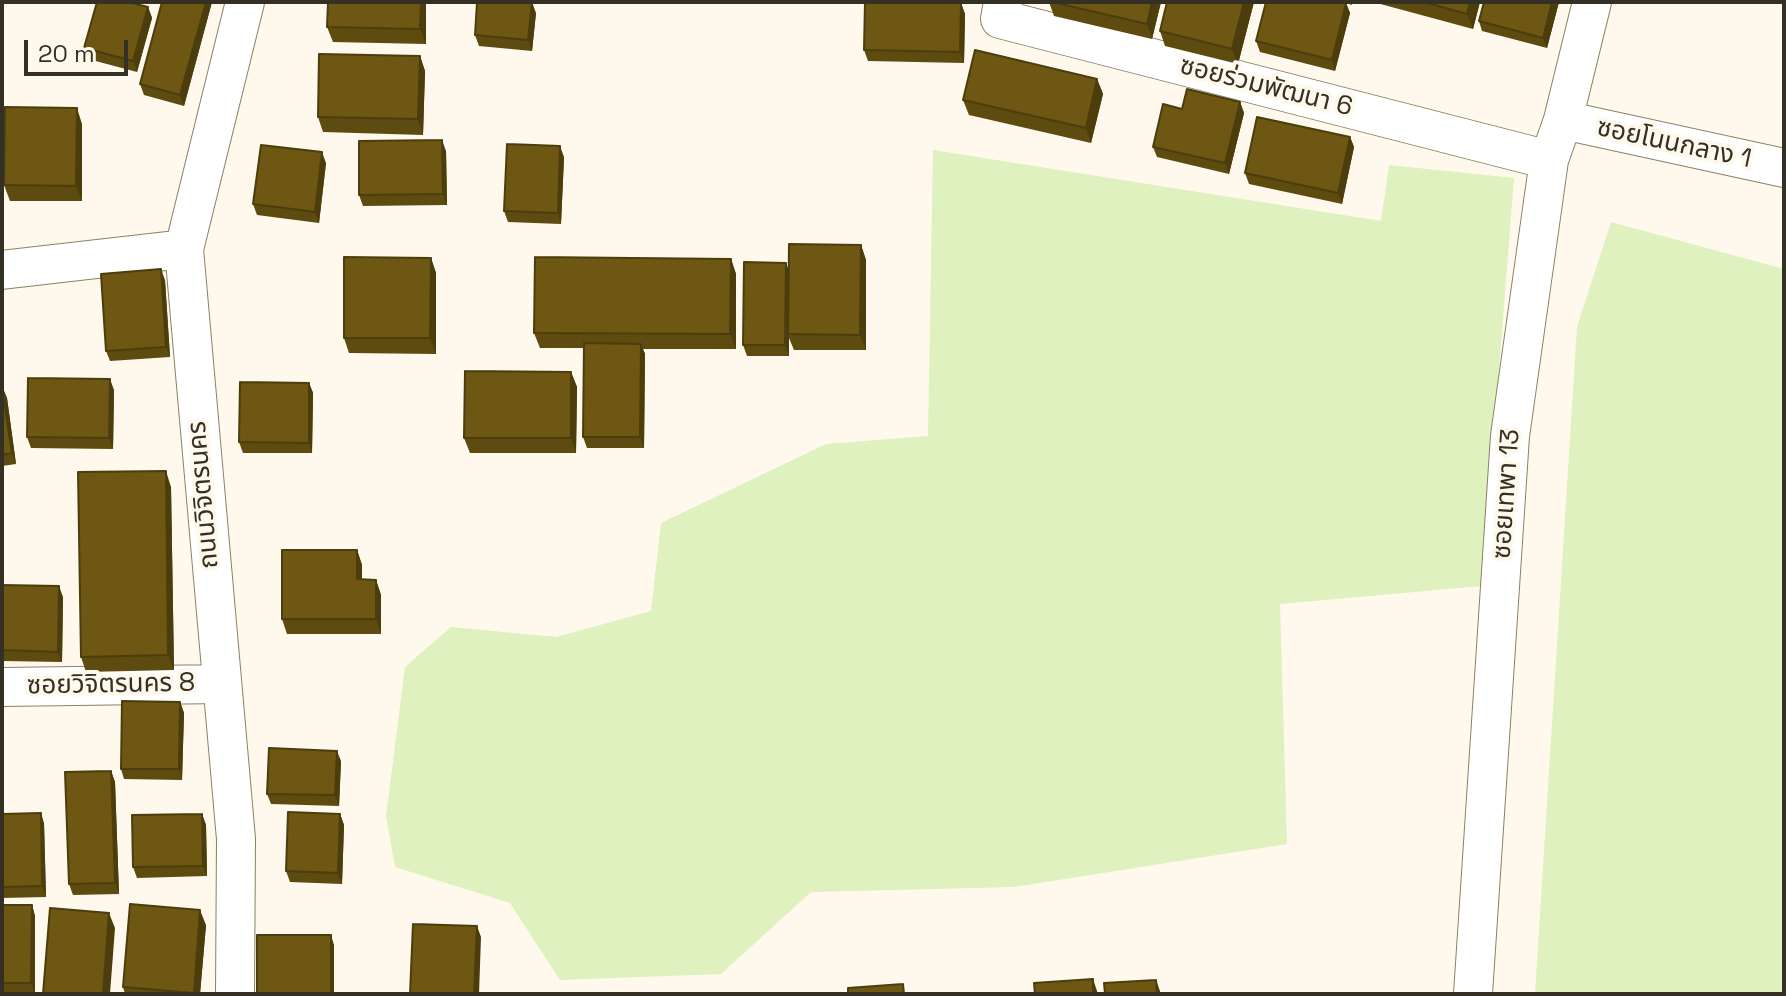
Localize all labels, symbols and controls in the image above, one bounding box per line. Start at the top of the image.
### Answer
scale bar [28,24,132,74]
text: 20 m [38,38,95,69]
street label: ซอยร่วมพัฒนา 6 [1176,50,1356,124]
street label: ซอยโนนกลาง 1 [1594,112,1754,176]
street label: ถนนวิจิตรนคร [182,420,226,570]
street label: ซอยเทพา 13 [1487,428,1527,560]
street label: ซอยวิจิตรนคร 8 [27,668,195,702]

